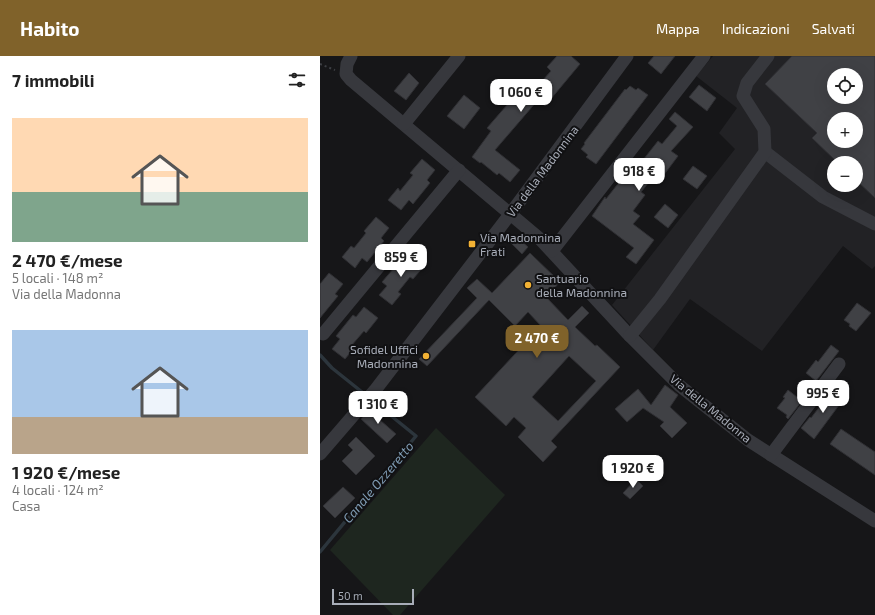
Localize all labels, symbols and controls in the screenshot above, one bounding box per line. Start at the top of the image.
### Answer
text: Habito [20,17,80,40]
text: Mappa [656,20,700,37]
text: Indicazioni [722,20,790,37]
text: Salvati [812,20,855,37]
map controls [827,68,863,192]
button: locate [827,68,863,104]
icon: filters [286,69,308,91]
text: 7 immobili [12,70,94,90]
pin: 1 060 € [484,79,558,113]
text: 1 060 € [499,84,543,100]
button: + [827,112,863,148]
street label: Via della Madonnina [503,123,581,219]
icon: home [124,144,196,216]
button: − [827,156,863,192]
pin: 918 € [611,158,667,192]
text: 918 € [623,163,655,179]
place label: Via Madonnina Frati [480,230,561,258]
marker: Via Madonnina Frati [467,239,477,249]
pin: 859 € [373,244,429,278]
text: 859 € [384,249,418,265]
text: 2 470 €/mese [12,250,123,270]
text: 5 locali · 148 m² [12,270,103,286]
place label: Santuario della Madonnina [536,271,627,299]
marker: Santuario della Madonnina [523,280,533,290]
text: Via della Madonna [12,286,121,302]
pin: 2 470 € [500,325,574,359]
text: 2 470 € [515,330,559,346]
place label: Sofidel Uffici Madonnina [350,342,418,370]
marker: Sofidel Uffici Madonnina [421,351,431,361]
icon: home [124,356,196,428]
street label: Via della Madonna [668,371,754,445]
pin: 995 € [795,380,851,414]
text: 995 € [806,385,840,401]
pin: 1 310 € [341,391,415,425]
text: 1 310 € [358,396,398,412]
water label: Canale Ozzeretto [339,438,417,526]
pin: 1 920 € [596,455,670,489]
text: 1 920 € [611,460,655,476]
text: 1 920 €/mese [12,462,120,482]
text: 4 locali · 124 m² [12,482,104,498]
text: Casa [12,498,40,514]
scale bar [332,587,414,606]
text: 50 m [338,589,363,602]

